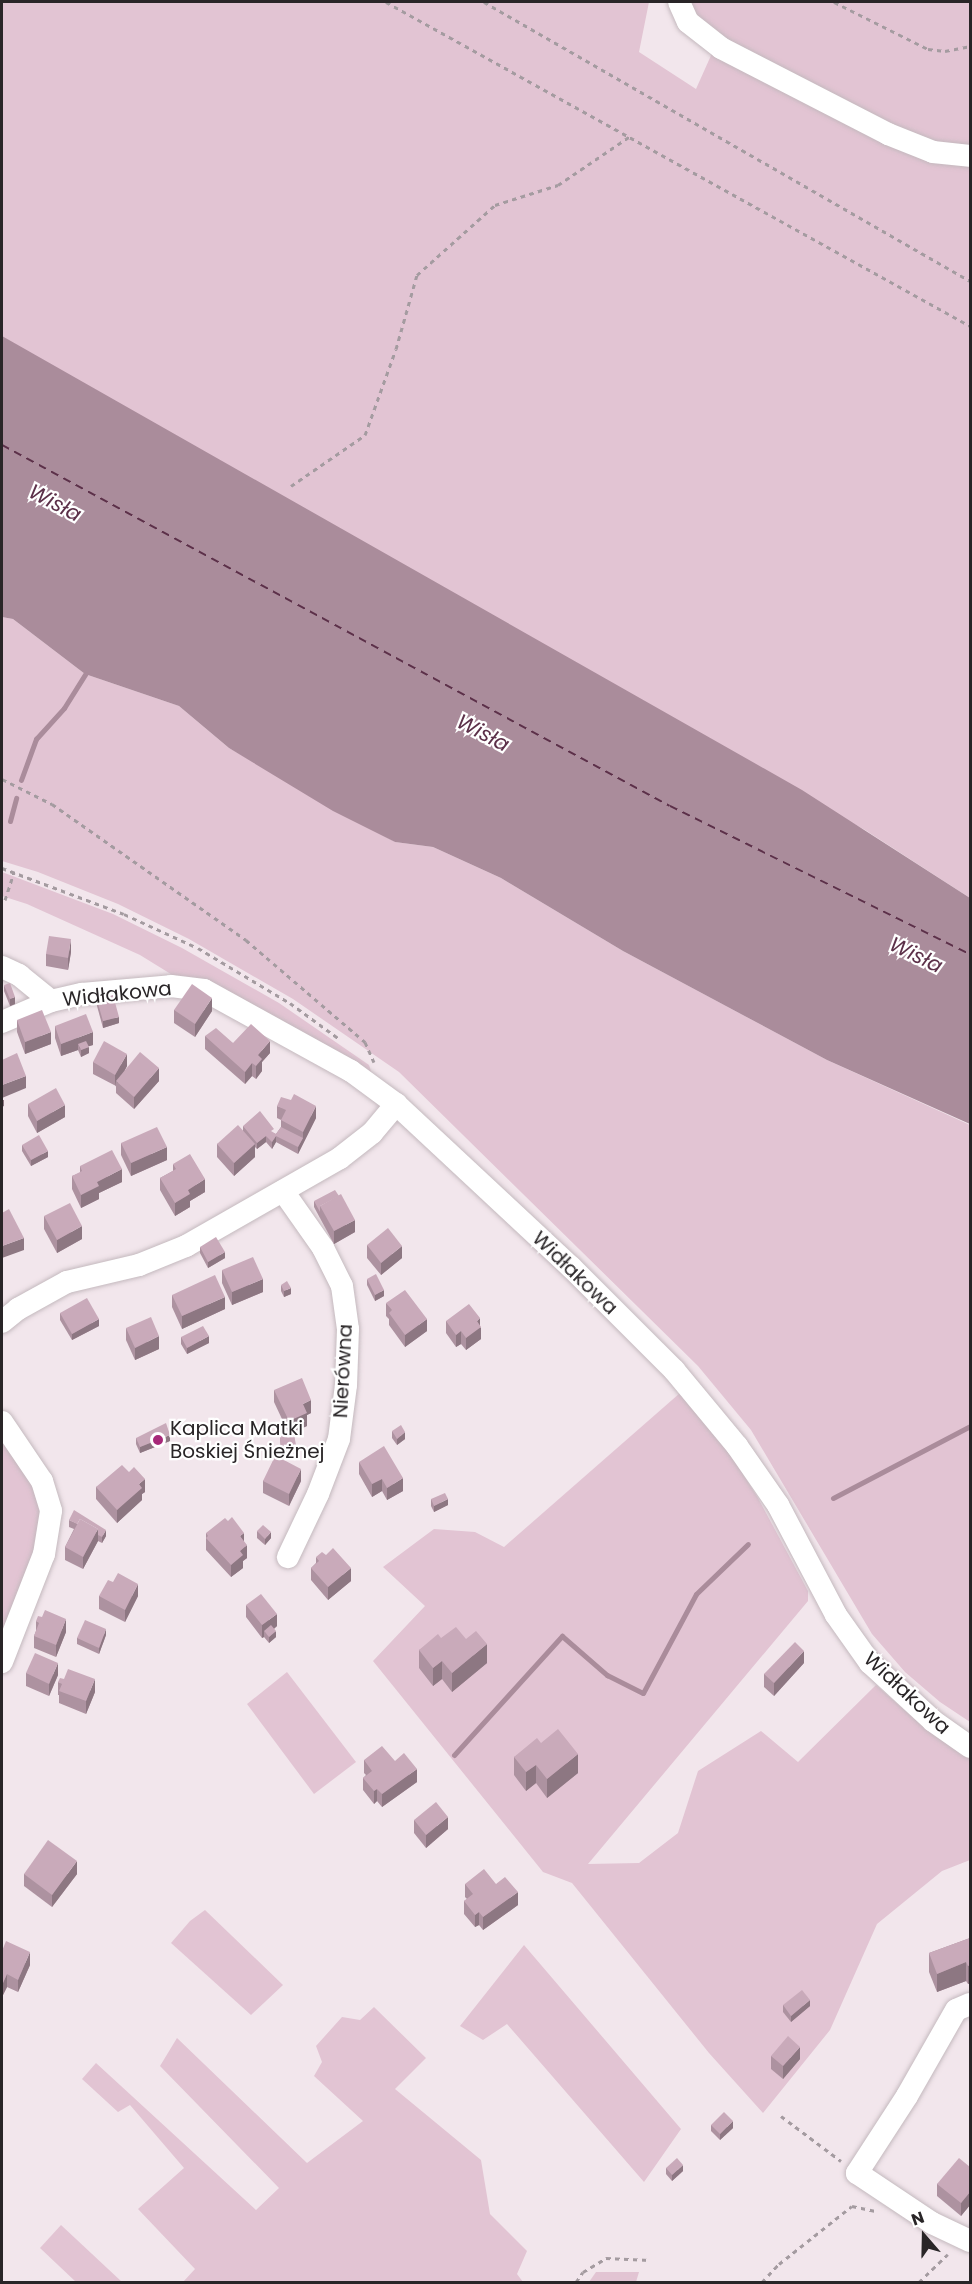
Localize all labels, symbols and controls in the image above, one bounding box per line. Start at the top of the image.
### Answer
water label: Wisła [24,479,86,527]
water label: Wisła [452,709,514,757]
water label: Wisła [885,931,947,979]
street label: Widłakowa [61,976,173,1012]
street label: Widłakowa [527,1226,623,1320]
street label: Nierówna [329,1323,357,1419]
place label: Kaplica Matki Boskiej Śnieżnej [170,1416,325,1463]
marker: Kaplica Matki Boskiej Śnieżnej [151,1433,165,1447]
street label: Widłakowa [859,1647,955,1739]
north arrow [894,2206,954,2266]
text: N [908,2206,927,2231]

